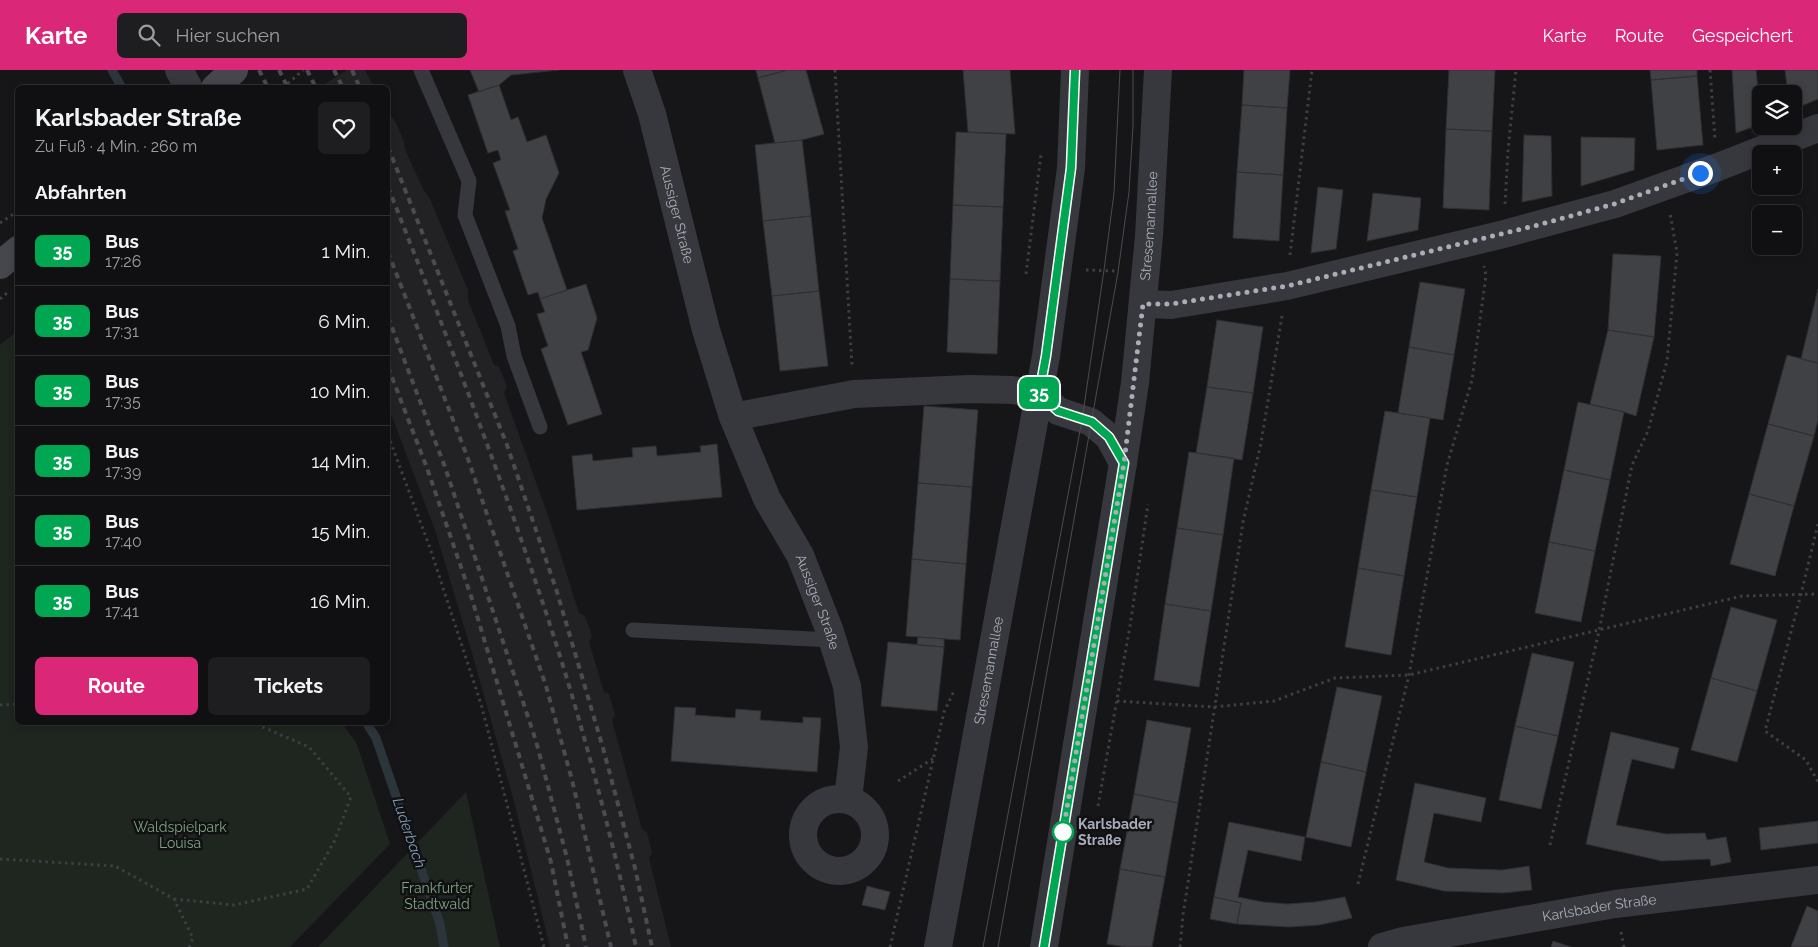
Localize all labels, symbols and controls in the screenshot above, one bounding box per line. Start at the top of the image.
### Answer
search box [117,13,467,58]
text: Karte [25,21,87,50]
icon: search [135,21,163,49]
text: Hier suchen [175,24,280,46]
text: Karte [1543,25,1587,46]
text: Route [1615,25,1664,46]
text: Gespeichert [1692,25,1793,46]
map controls [1752,85,1802,255]
button: layers [1752,85,1802,135]
button: heart [318,102,370,154]
text: Karlsbader Straße [35,103,241,132]
text: Zu Fuß · 4 Min. · 260 m [35,137,197,156]
button: + [1752,145,1802,195]
your location [1688,161,1713,186]
street label: Aussiger Straße [657,164,697,265]
street label: Stresemannallee [1137,171,1160,281]
text: Abfahrten [35,181,126,203]
button: − [1752,205,1802,255]
text: Bus [105,230,139,252]
text: 35 [52,240,73,261]
text: 1 Min. [322,240,370,262]
text: 17:26 [105,252,141,271]
text: Bus [105,300,139,322]
text: 35 [52,310,73,331]
text: 6 Min. [318,310,370,332]
text: 17:31 [105,322,139,341]
text: Bus [105,370,139,392]
line badge: 35 [1016,377,1062,409]
text: 35 [52,380,73,401]
text: 10 Min. [310,380,370,402]
text: 35 [1029,382,1049,403]
text: 17:35 [105,392,141,411]
text: Bus [105,440,139,462]
text: 35 [52,450,73,471]
text: 14 Min. [311,450,370,472]
text: 17:39 [105,462,141,481]
text: Bus [105,510,139,532]
text: 35 [52,520,73,541]
text: 15 Min. [311,520,370,542]
text: 17:40 [105,532,142,551]
street label: Aussiger Straße [792,552,843,651]
text: Bus [105,580,139,602]
text: 35 [52,590,73,611]
text: 16 Min. [310,590,370,612]
text: 17:41 [105,602,139,621]
street label: Stresemannallee [971,615,1006,726]
button: Route [35,657,198,715]
button: Tickets [208,657,370,715]
water label: Luderbach [389,796,429,870]
place label: Karlsbader Straße [1078,816,1152,848]
park label: Waldspielpark Louisa [133,819,227,851]
marker: Karlsbader Straße [1052,821,1074,843]
park label: Frankfurter Stadtwald [401,880,473,912]
street label: Karlsbader Straße [1541,891,1657,925]

